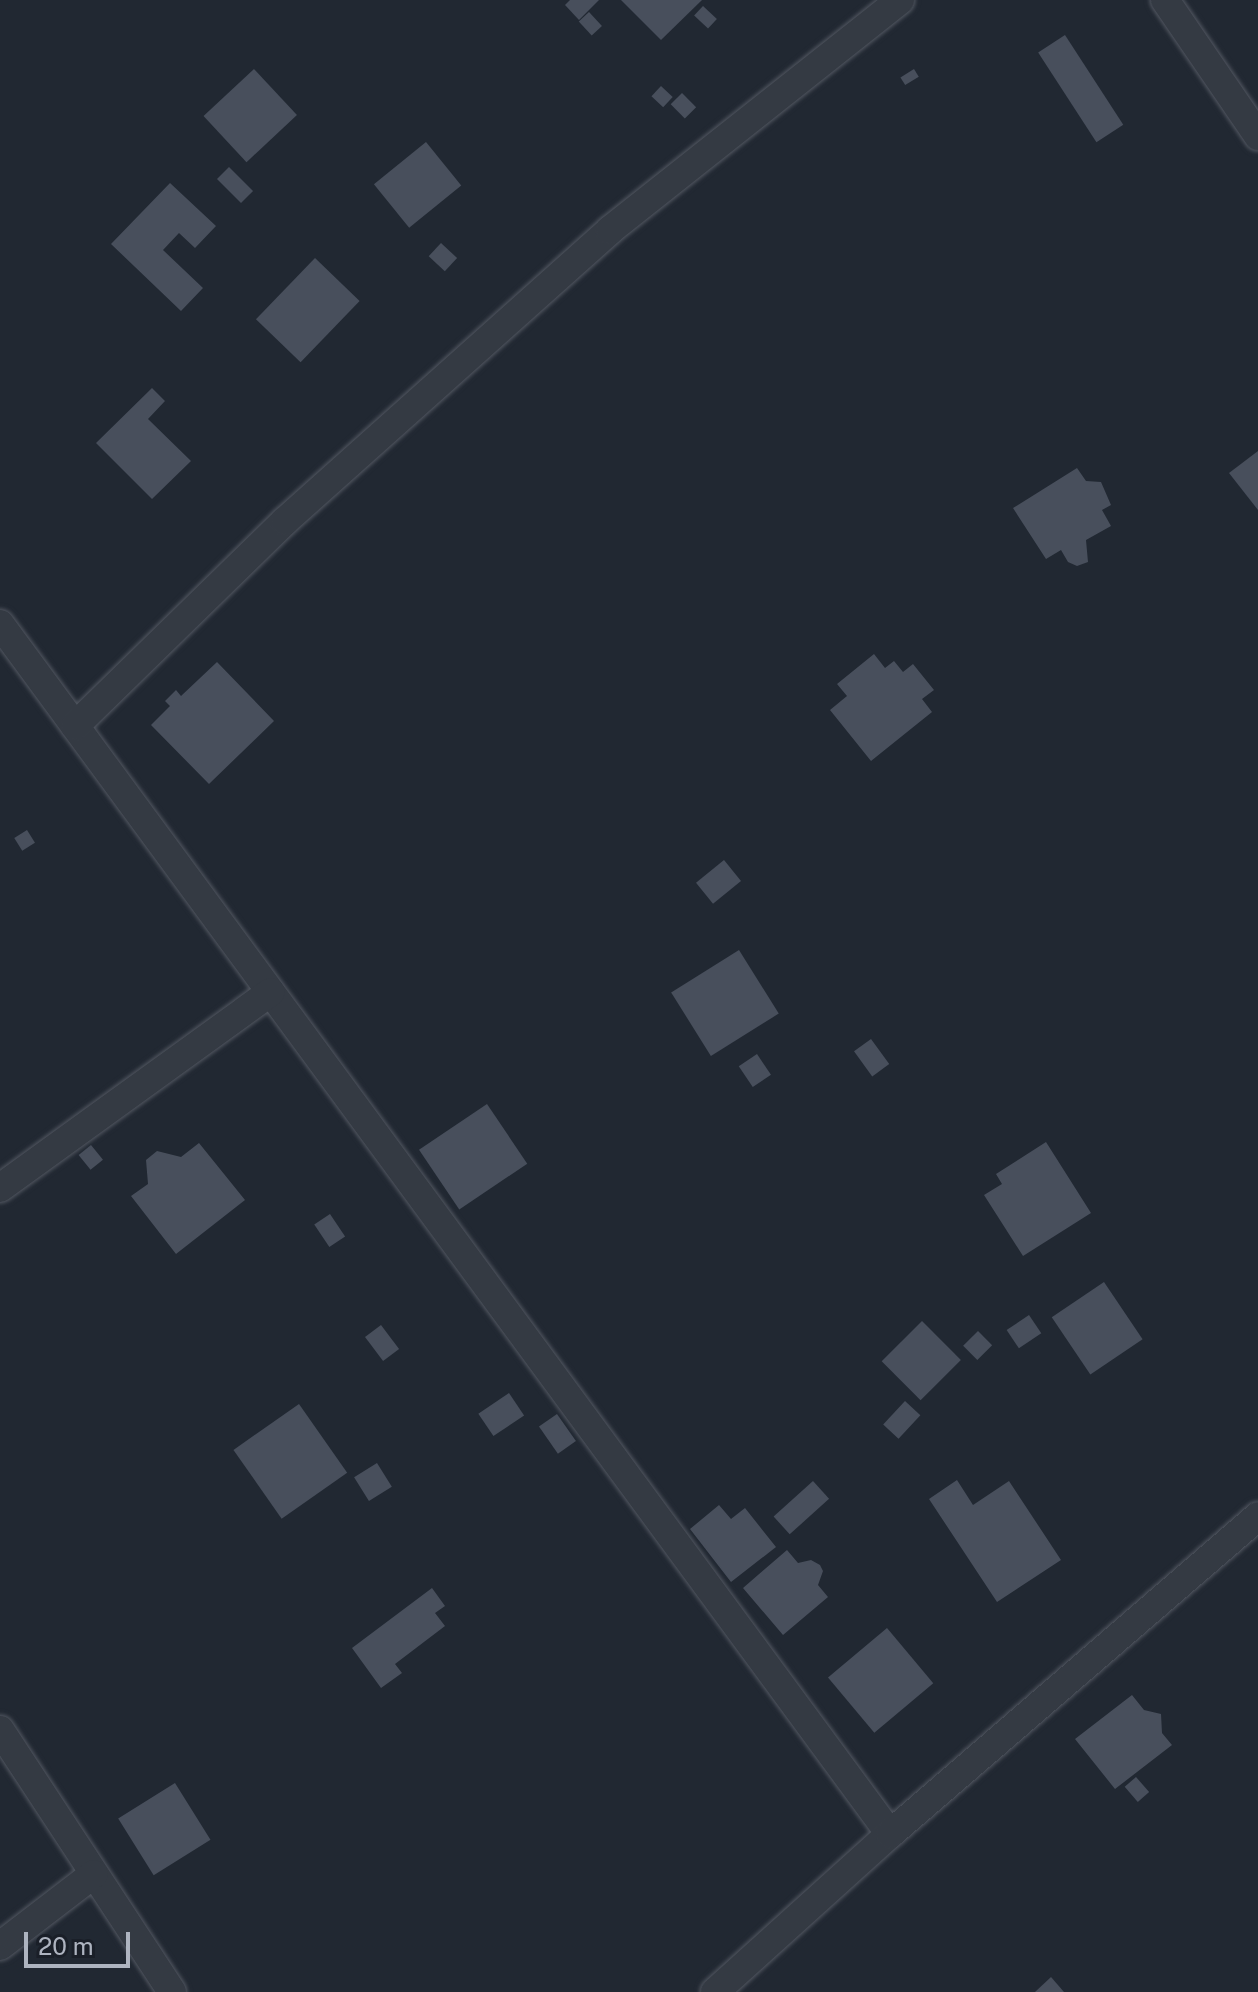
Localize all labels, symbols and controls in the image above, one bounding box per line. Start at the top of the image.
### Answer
scale bar [28,1916,134,1966]
text: 20 m [38,1932,94,1960]

